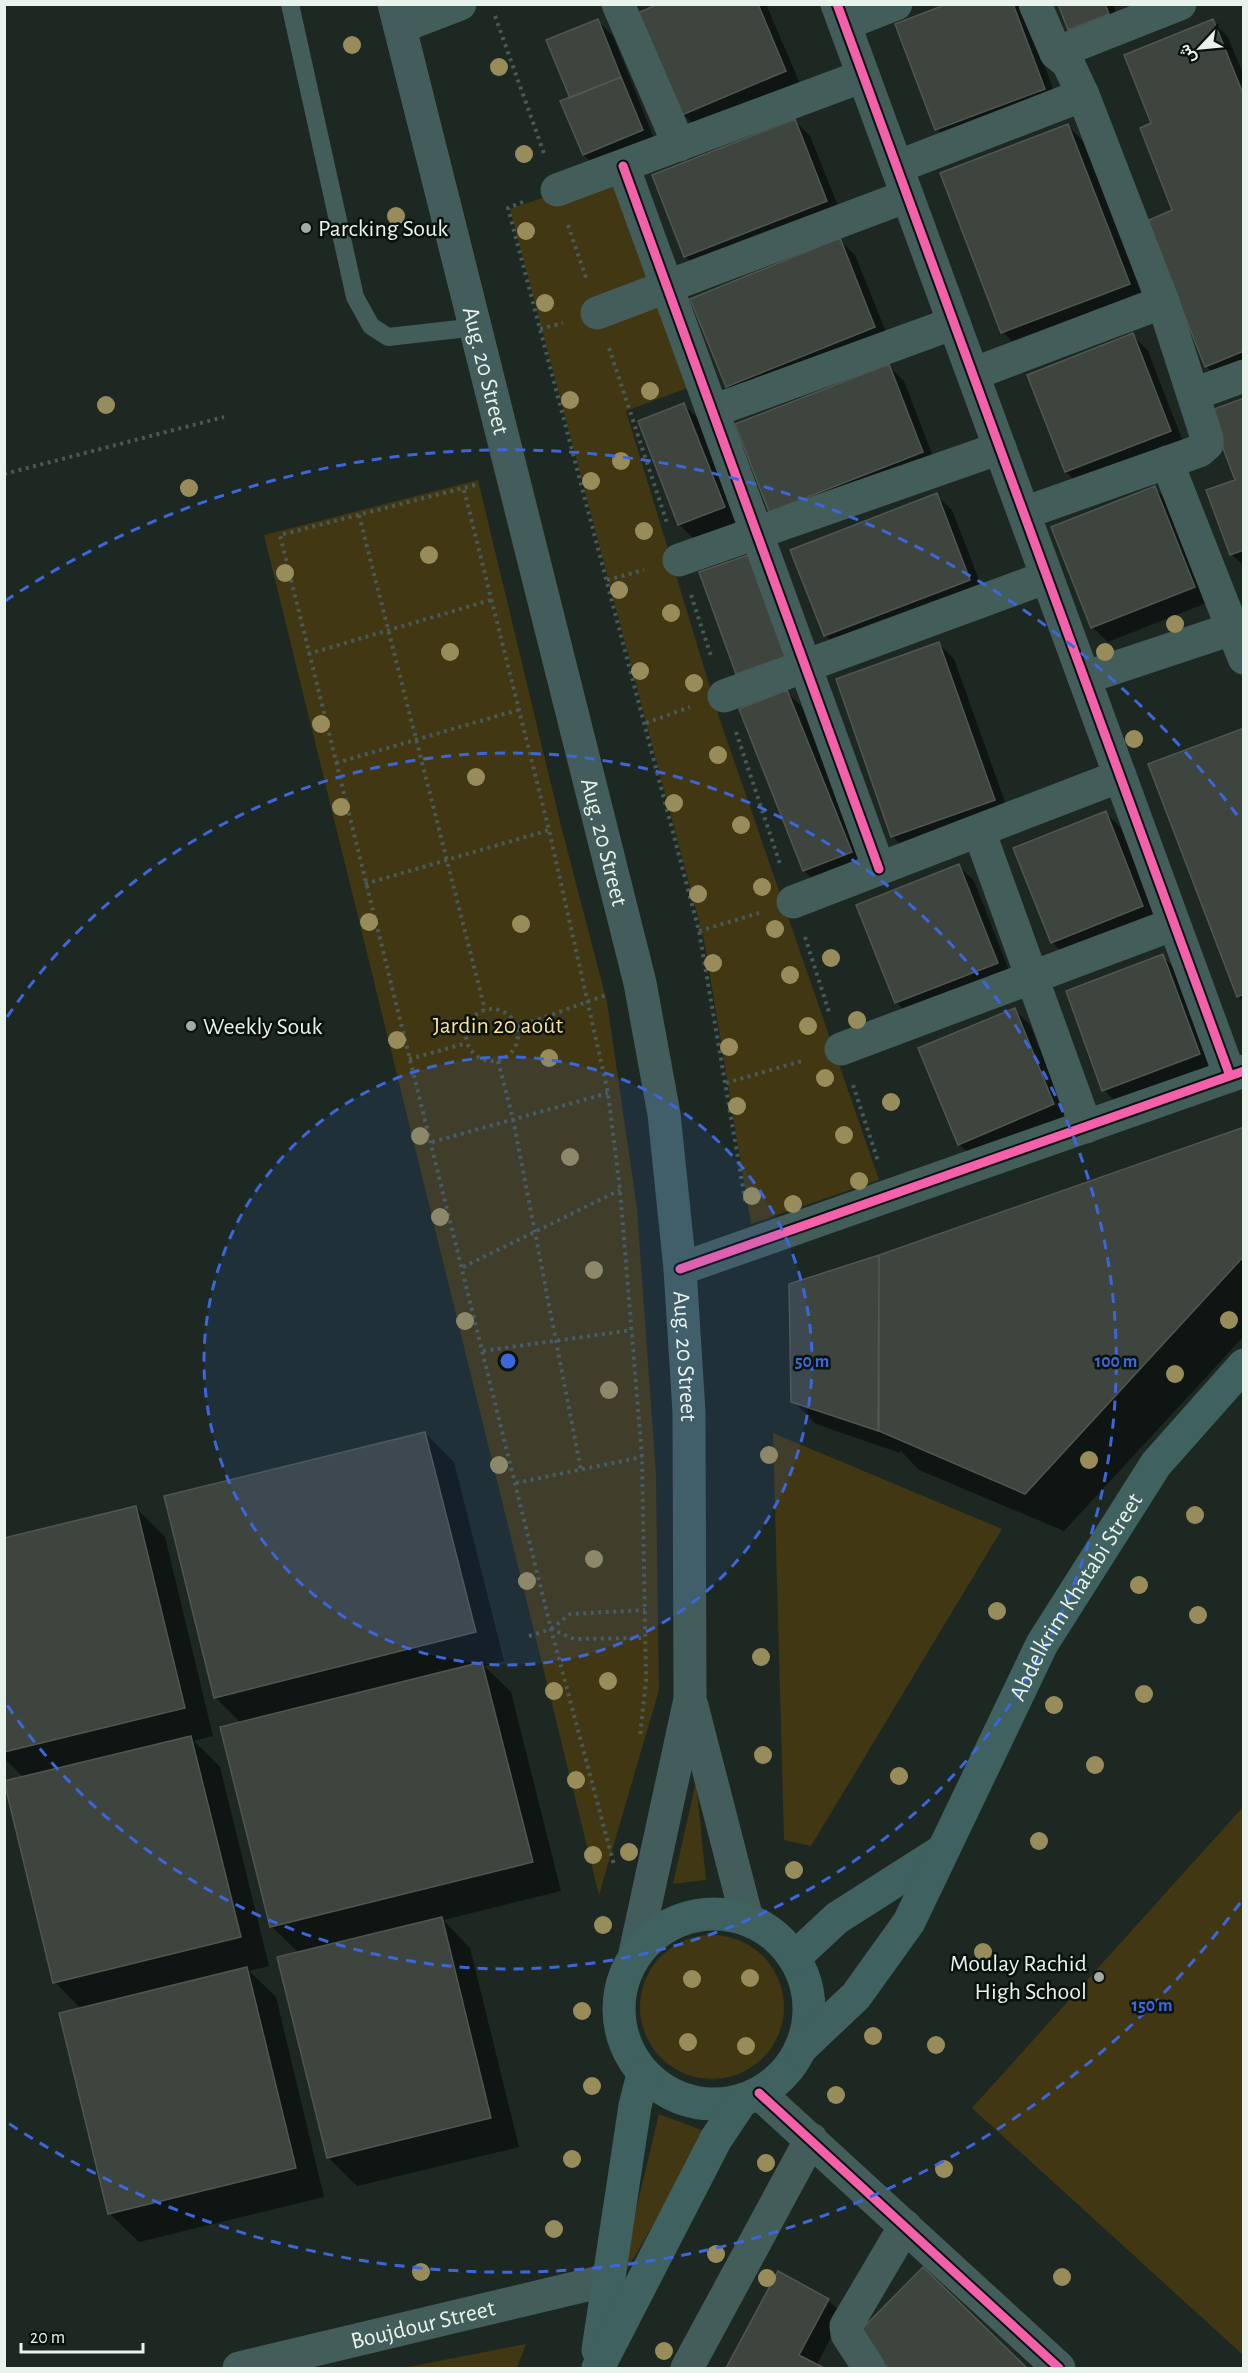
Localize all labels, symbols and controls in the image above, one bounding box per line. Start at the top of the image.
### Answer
north arrow [1170,18,1230,78]
text: ش [1176,42,1200,66]
place label: Parcking Souk [318,217,448,241]
marker: Parcking Souk [299,221,313,235]
street label: Aug. 20 Street [458,304,513,438]
street label: Aug. 20 Street [576,776,631,909]
park label: Jardin 20 août [433,1014,564,1038]
place label: Weekly Souk [203,1015,322,1039]
marker: Weekly Souk [184,1019,198,1033]
street label: Aug. 20 Street [668,1290,700,1422]
centre of rings [498,1351,518,1371]
text: 50 m [795,1353,829,1371]
text: 100 m [1095,1353,1137,1371]
street label: Abdelkrim Khatabi Street [1006,1489,1148,1705]
place label: Moulay Rachid High School [950,1952,1087,2004]
marker: Moulay Rachid High School [1092,1970,1106,1984]
text: 150 m [1132,1997,1172,2015]
street label: Boujdour Street [349,2296,498,2354]
scale bar [21,2316,142,2354]
text: 20 m [30,2329,65,2347]

